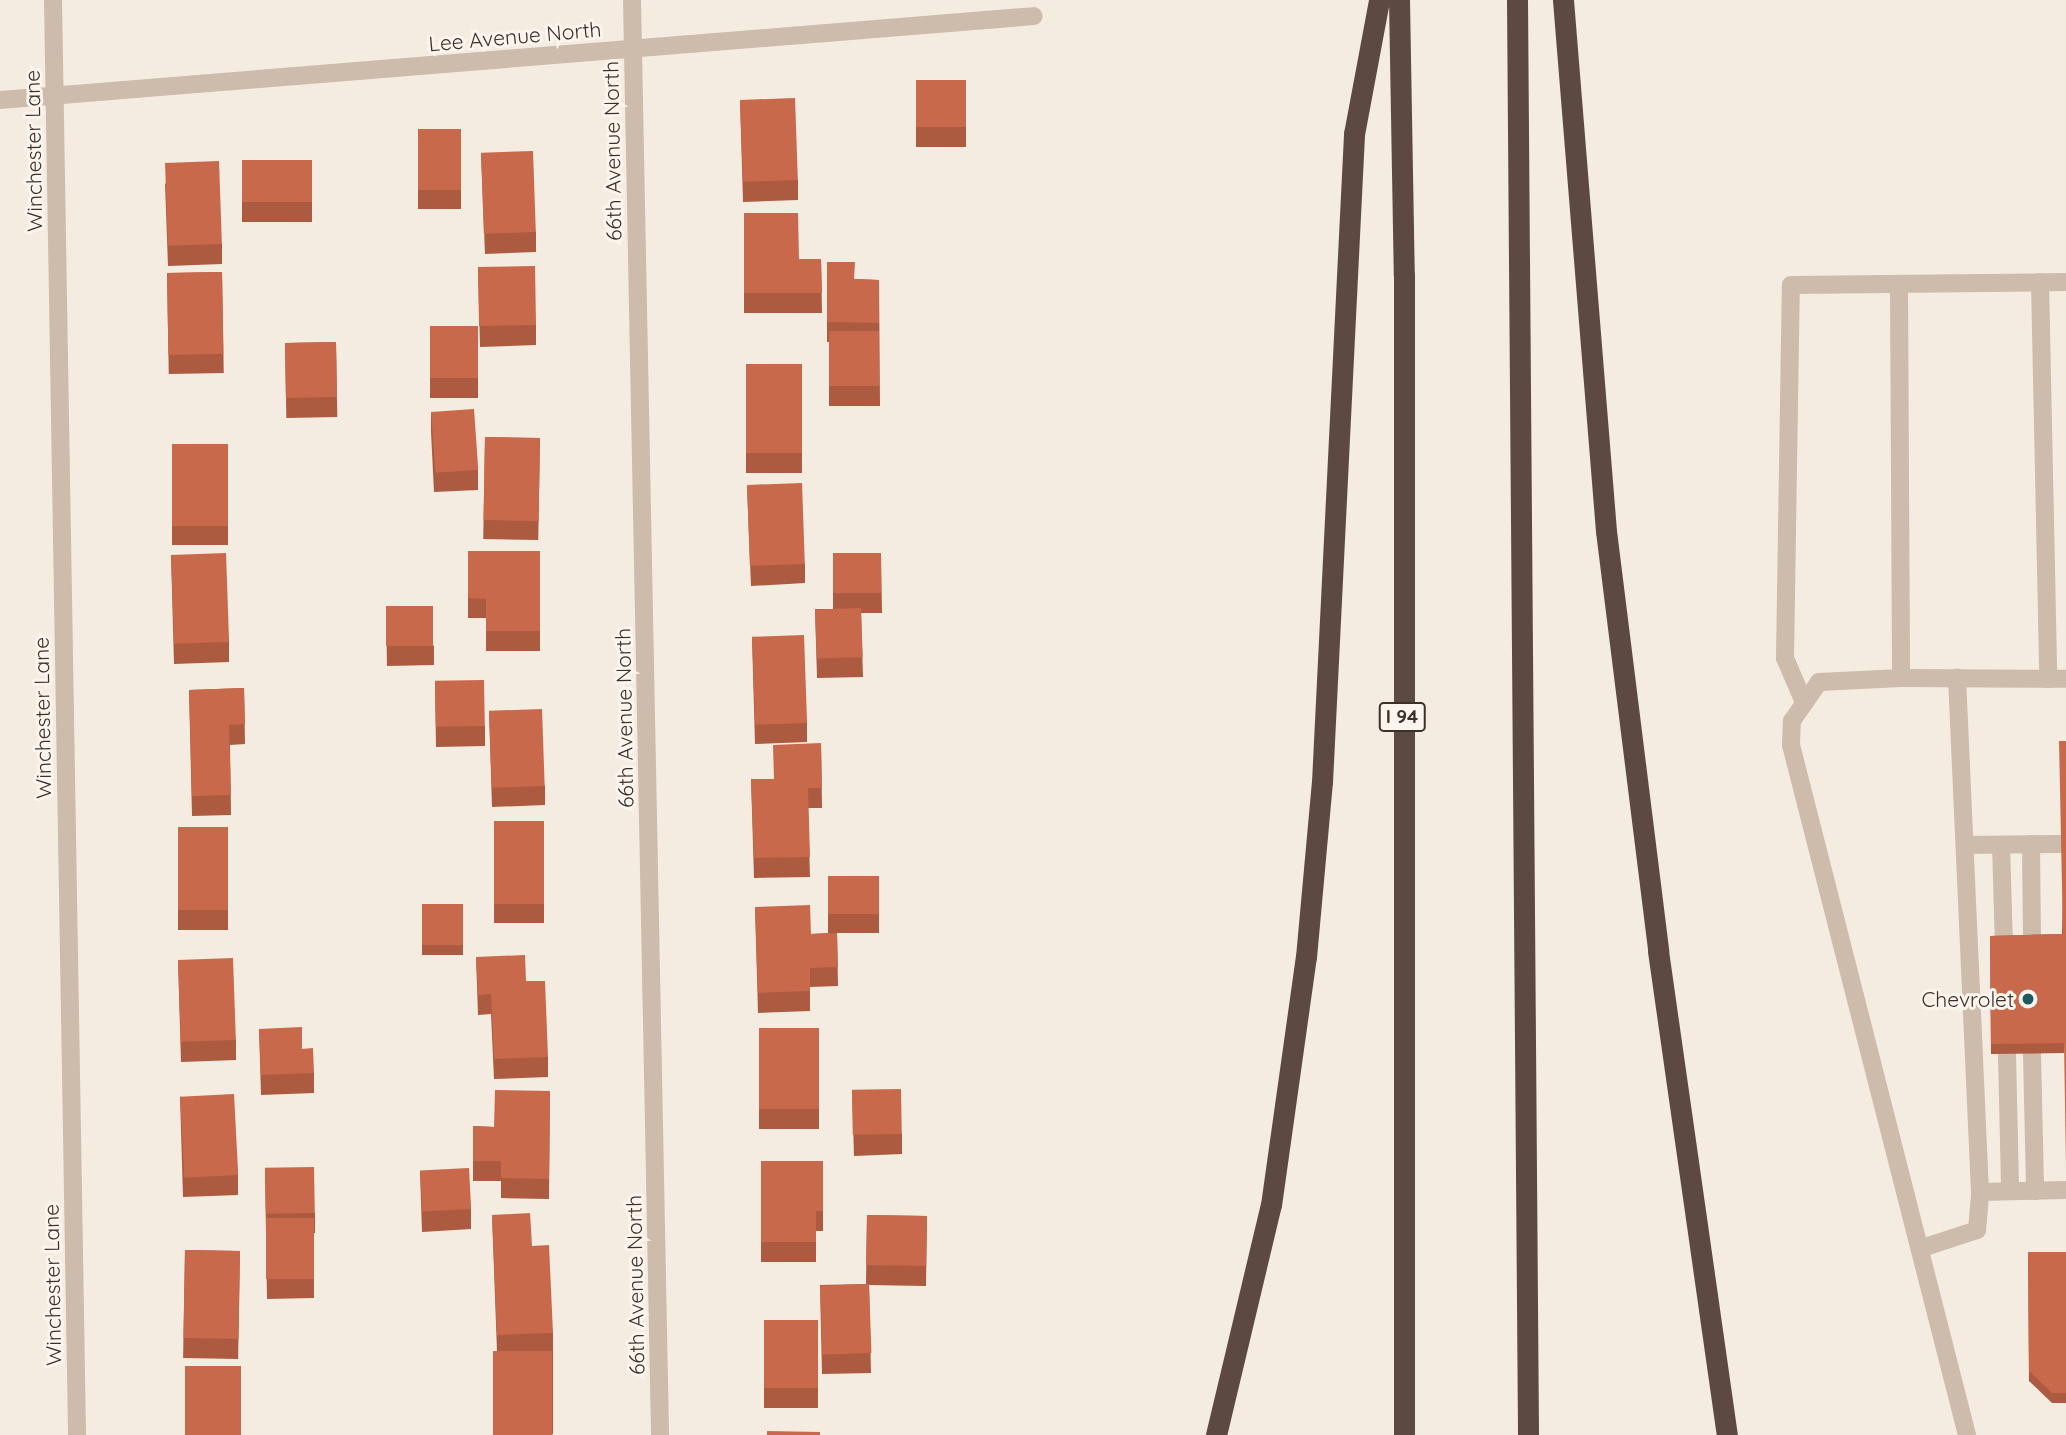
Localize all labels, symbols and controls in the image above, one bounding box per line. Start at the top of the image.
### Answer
street label: Lee Avenue North [428,16,602,56]
street label: 66th Avenue North [598,61,626,241]
street label: Winchester Lane [19,70,47,232]
street label: 66th Avenue North [610,628,638,808]
street label: Winchester Lane [28,637,56,799]
road number: I 94 [1378,702,1426,732]
place label: Chevrolet [1922,986,2014,1012]
marker: Chevrolet [2020,991,2036,1007]
street label: 66th Avenue North [621,1195,649,1375]
street label: Winchester Lane [38,1204,66,1366]

